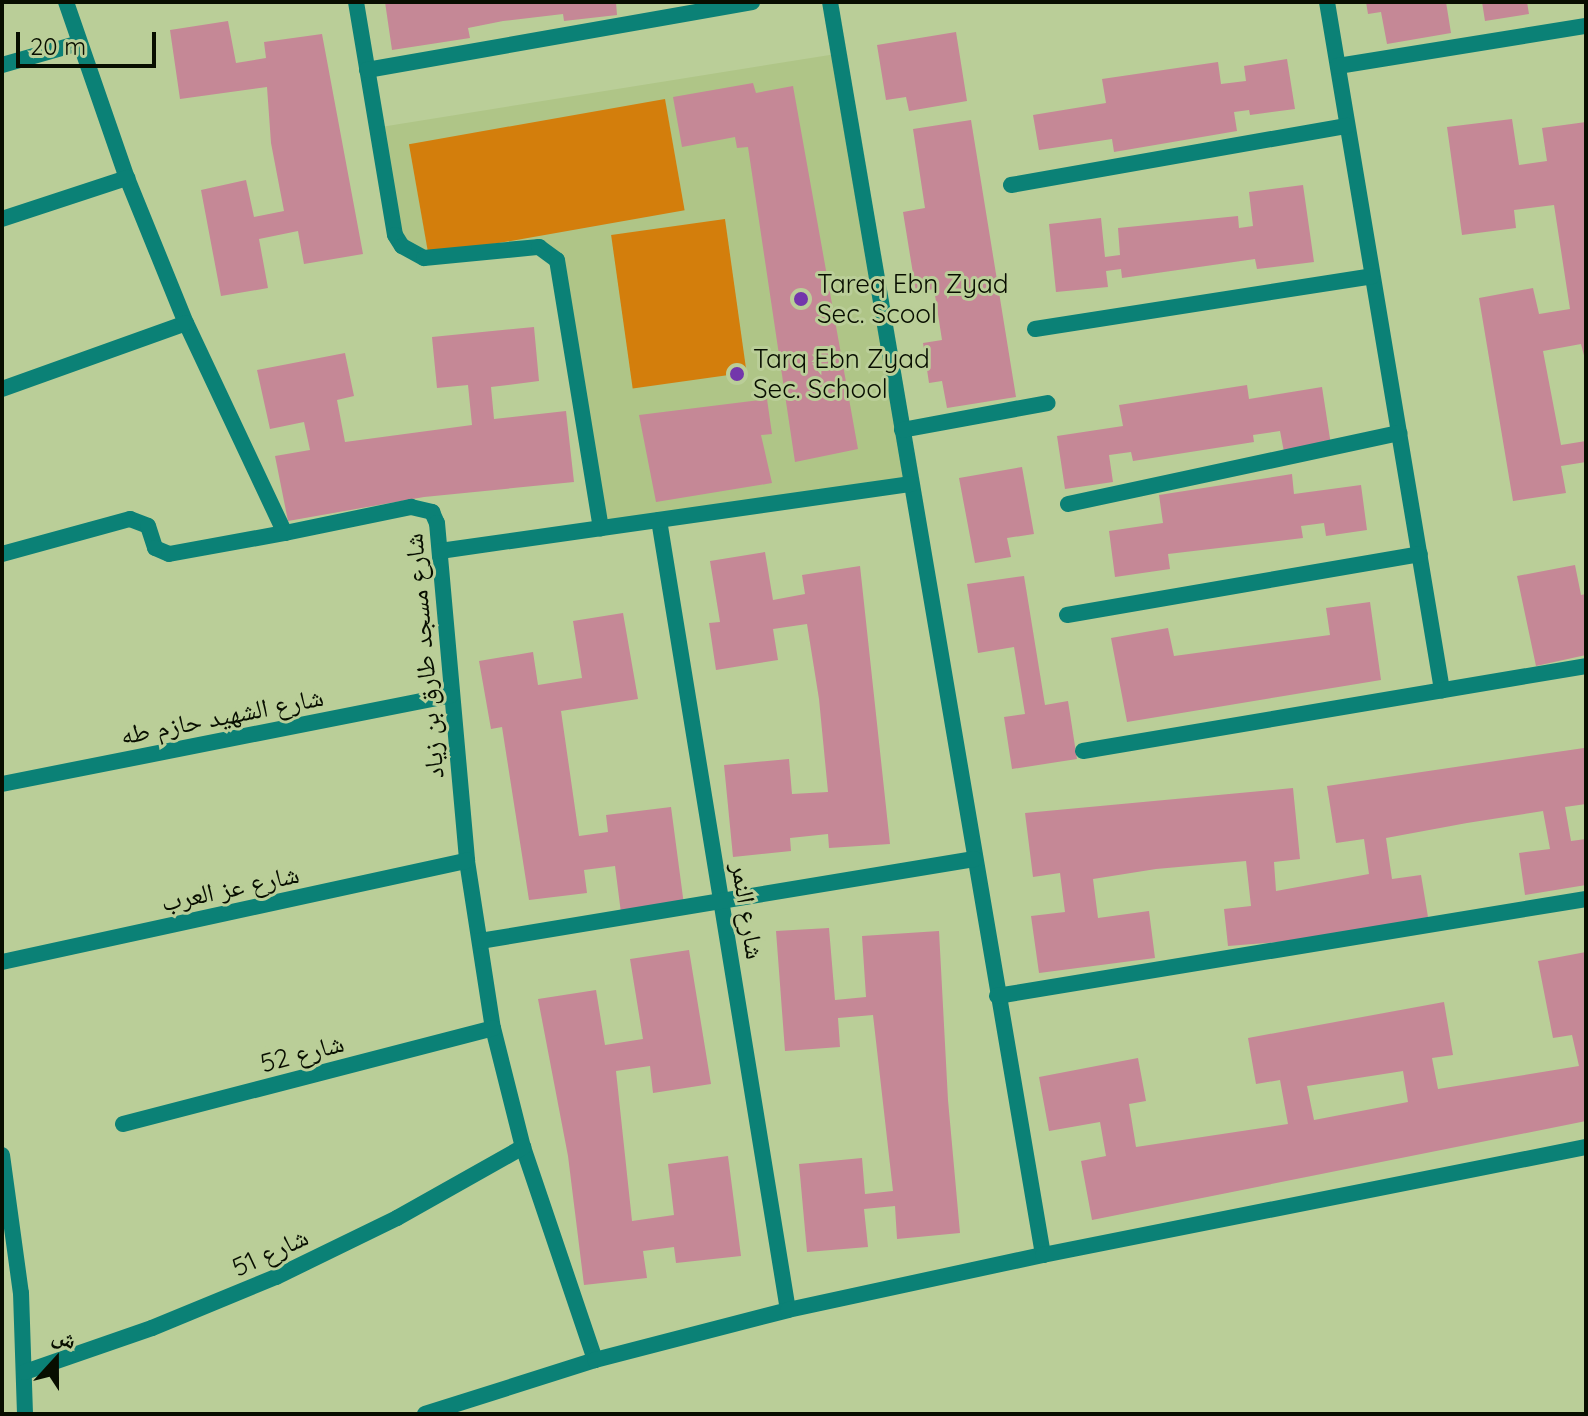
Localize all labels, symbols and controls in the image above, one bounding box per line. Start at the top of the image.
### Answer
scale bar [20,16,160,66]
text: 20 m [30,31,86,61]
place label: Tareq Ebn Zyad Sec. Scool [817,268,1009,330]
marker: Tareq Ebn Zyad Sec. Scool [792,290,810,308]
place label: Tarq Ebn Zyad Sec. School [753,343,930,404]
marker: Tarq Ebn Zyad Sec. School [728,365,746,383]
street label: شارع مسجد طارق بن زياد [398,532,450,780]
street label: شارع الشهيد حازم طه [118,681,326,751]
street label: شارع عز العرب [158,858,302,918]
street label: شارع النمر [725,861,771,961]
street label: شارع 52 [257,1027,347,1079]
street label: شارع 51 [227,1221,313,1283]
north arrow [16,1320,96,1400]
text: ش [49,1320,81,1355]

